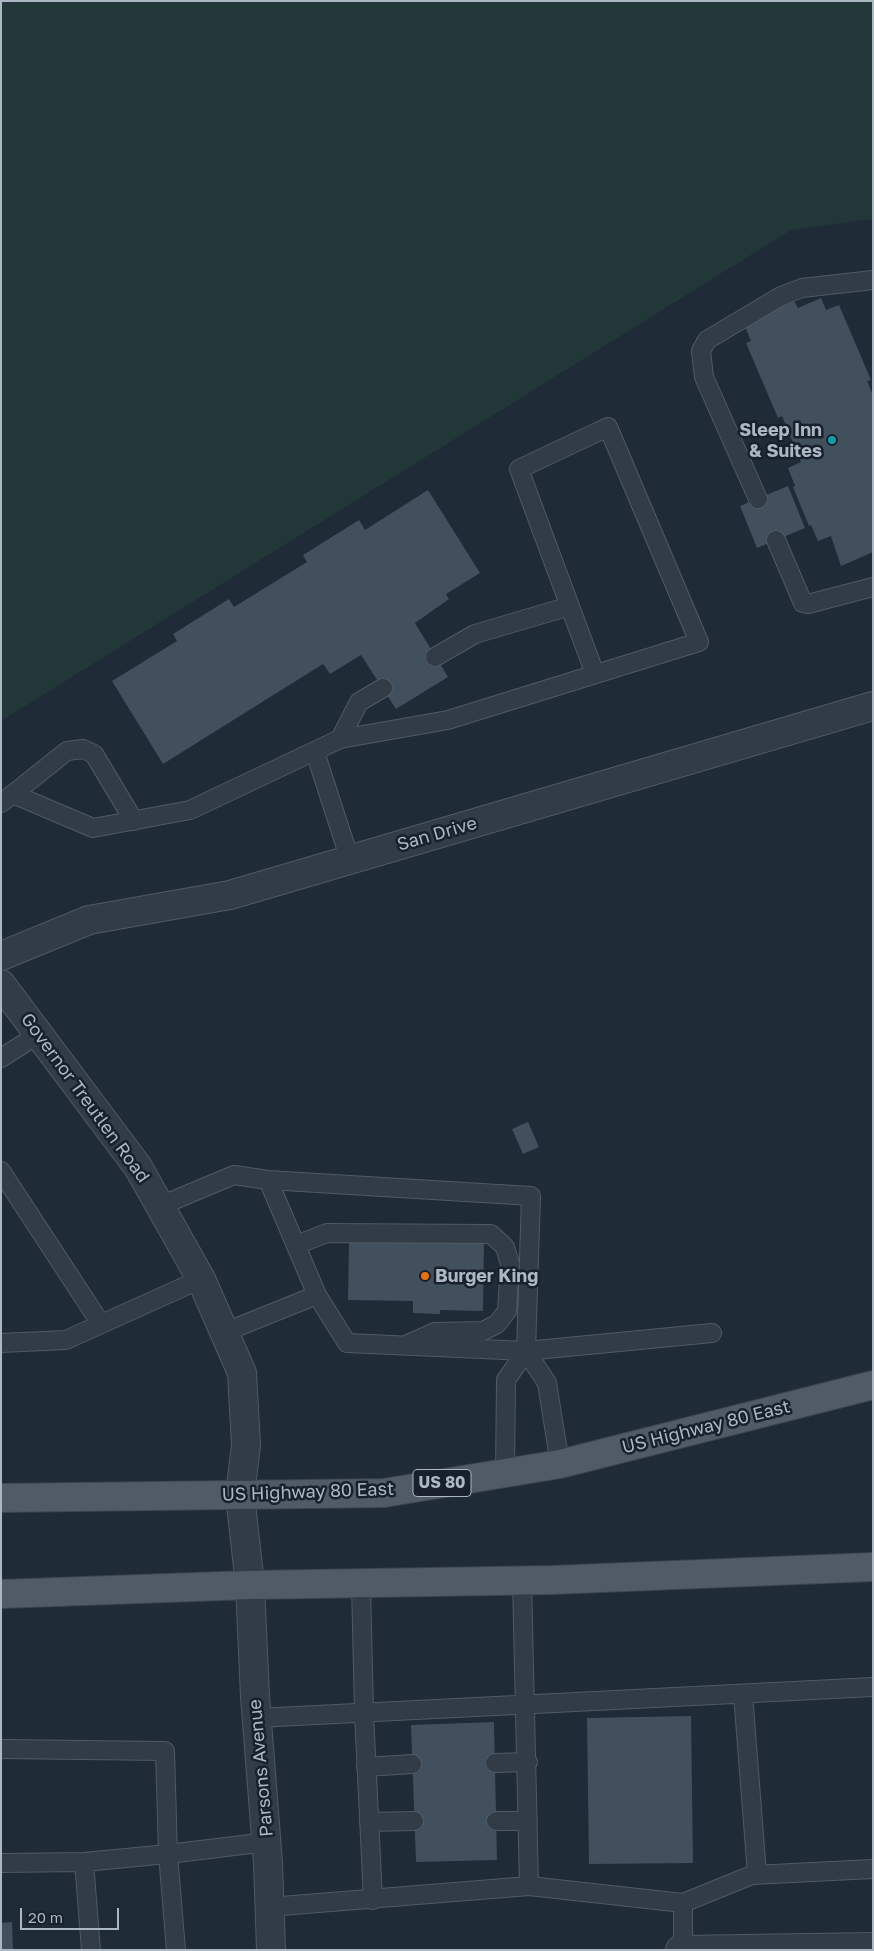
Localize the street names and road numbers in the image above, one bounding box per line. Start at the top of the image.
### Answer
street label: San Drive [395,812,479,856]
street label: Governor Treutlen Road [16,1009,154,1187]
street label: US Highway 80 East [620,1396,792,1458]
road number: US 80 [413,1470,471,1496]
street label: US Highway 80 East [221,1478,395,1506]
street label: Parsons Avenue [244,1698,278,1838]

